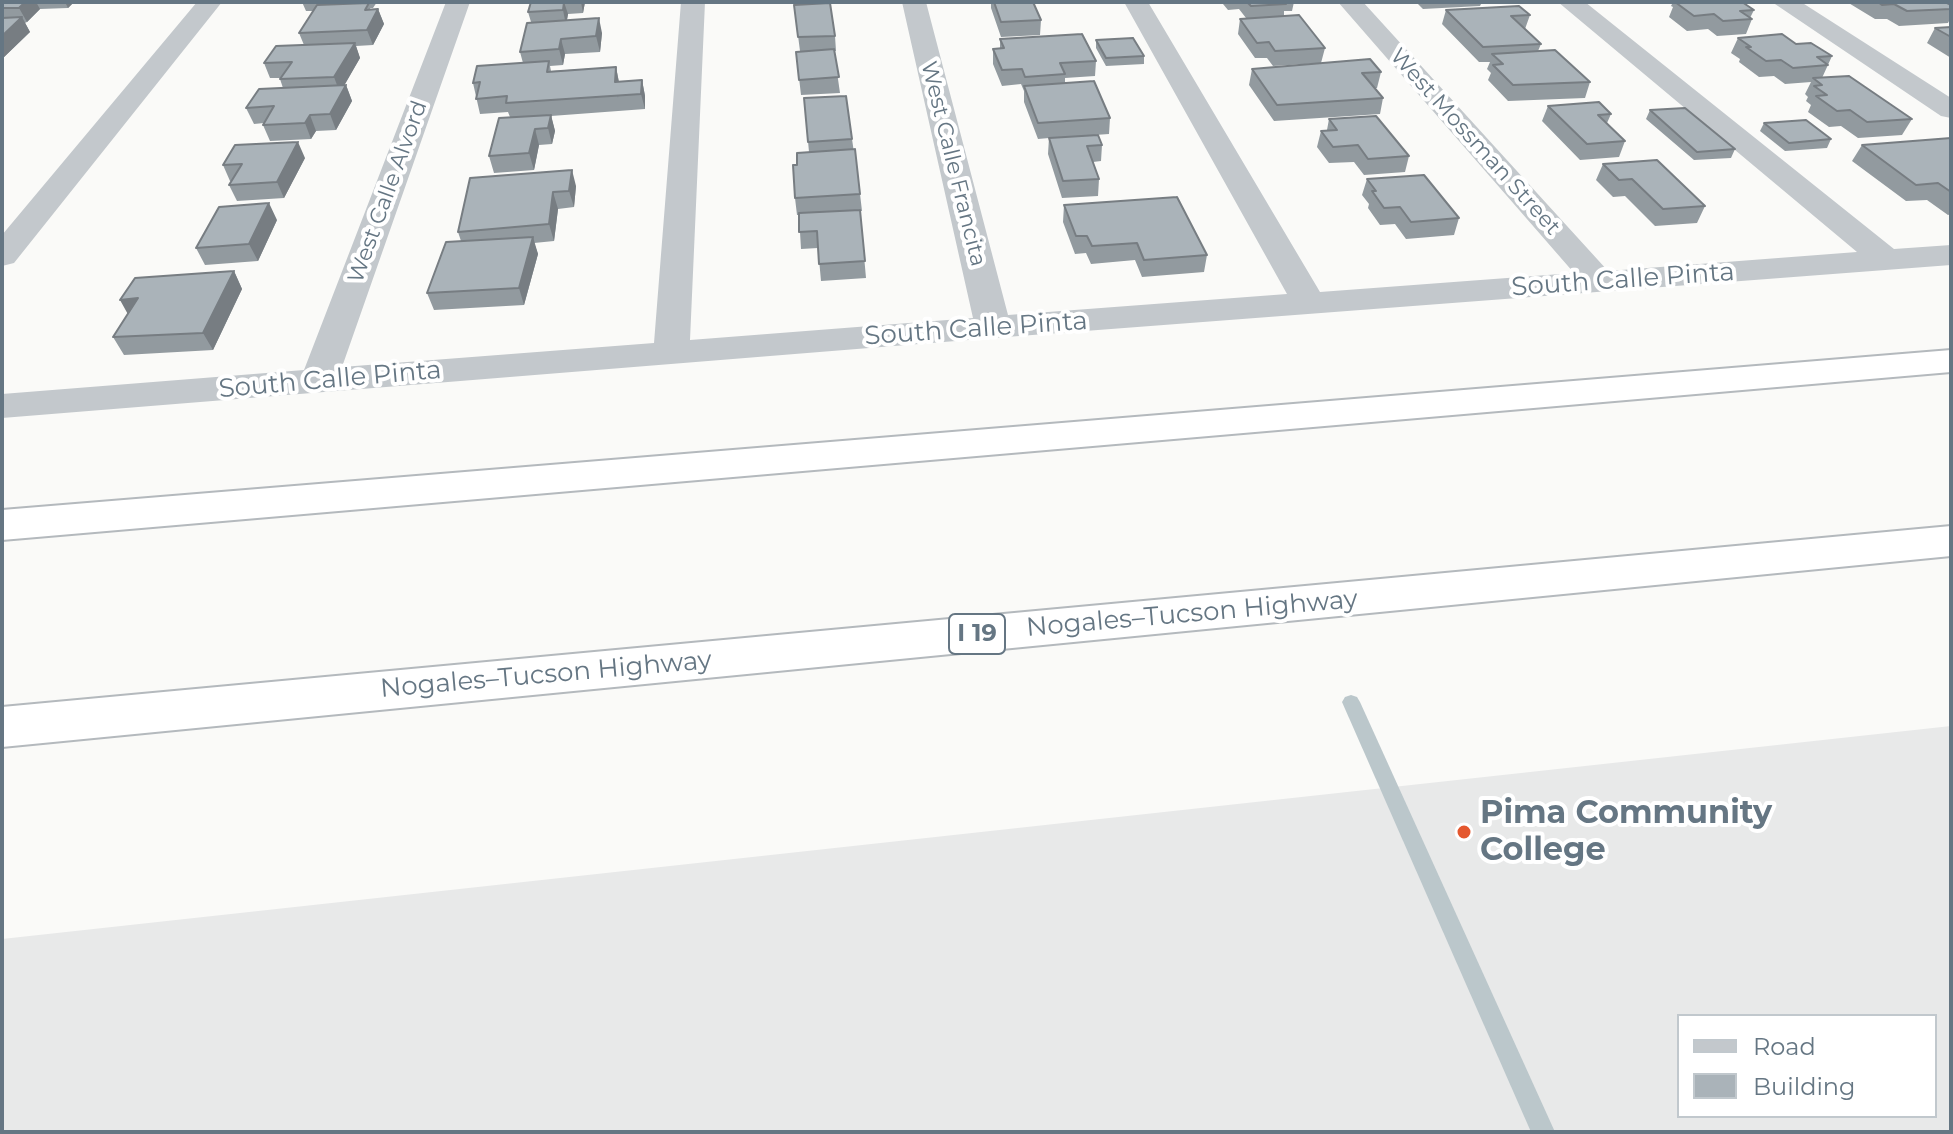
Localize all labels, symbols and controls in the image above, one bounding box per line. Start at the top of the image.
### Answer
street label: West Mossman Street [1384,43,1566,241]
street label: West Calle Francita [915,59,991,269]
street label: West Calle Alvord [343,97,433,287]
street label: South Calle Pinta [1510,257,1736,303]
street label: South Calle Pinta [863,306,1089,352]
street label: South Calle Pinta [217,355,443,405]
street label: Nogales–Tucson Highway [1025,584,1359,644]
road number: I 19 [949,614,1005,654]
street label: Nogales–Tucson Highway [379,645,713,705]
place label: Pima Community College [1480,795,1772,870]
marker: Pima Community College [1455,823,1473,841]
legend [1677,1014,1937,1118]
text: Road [1753,1032,1816,1061]
text: Building [1753,1072,1856,1101]

